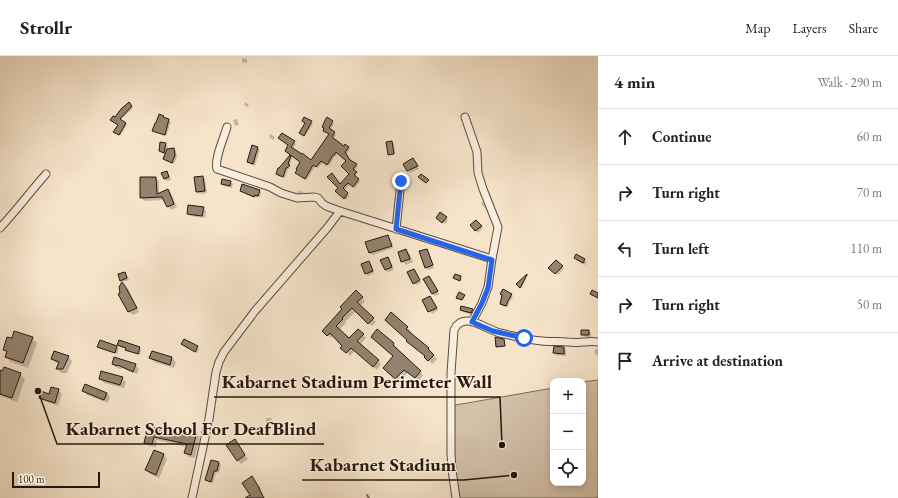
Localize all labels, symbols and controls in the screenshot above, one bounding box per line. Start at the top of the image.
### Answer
text: Strollr [20,15,72,40]
text: Map [745,19,770,37]
text: Layers [792,19,827,37]
text: Share [849,19,878,37]
text: 4 min [614,71,655,93]
text: Walk · 290 m [818,74,882,91]
icon: ahead [614,126,636,148]
text: Continue [652,127,712,146]
text: 60 m [857,128,882,145]
route end [392,172,410,190]
icon: right [614,182,636,204]
text: Turn right [652,183,720,202]
text: 70 m [857,184,882,201]
icon: left [614,238,636,260]
text: Turn left [652,239,709,258]
text: 110 m [851,240,882,257]
icon: right [614,294,636,316]
text: Turn right [652,295,720,314]
text: 50 m [857,296,882,313]
route start [515,329,533,347]
icon: arrive [614,350,636,372]
text: Arrive at destination [652,351,783,370]
callout: Kabarnet Stadium Perimeter Wall [214,366,500,397]
text: Kabarnet Stadium Perimeter Wall [222,369,493,394]
map controls [550,378,586,486]
button: + [550,378,586,414]
callout: Kabarnet School For DeafBlind [57,413,324,444]
button: − [550,414,586,450]
text: Kabarnet School For DeafBlind [66,416,317,441]
callout: Kabarnet Stadium [302,449,464,480]
button: locate [550,450,586,486]
text: Kabarnet Stadium [310,452,457,477]
scale bar [12,470,100,489]
text: 100 m [18,472,45,486]

